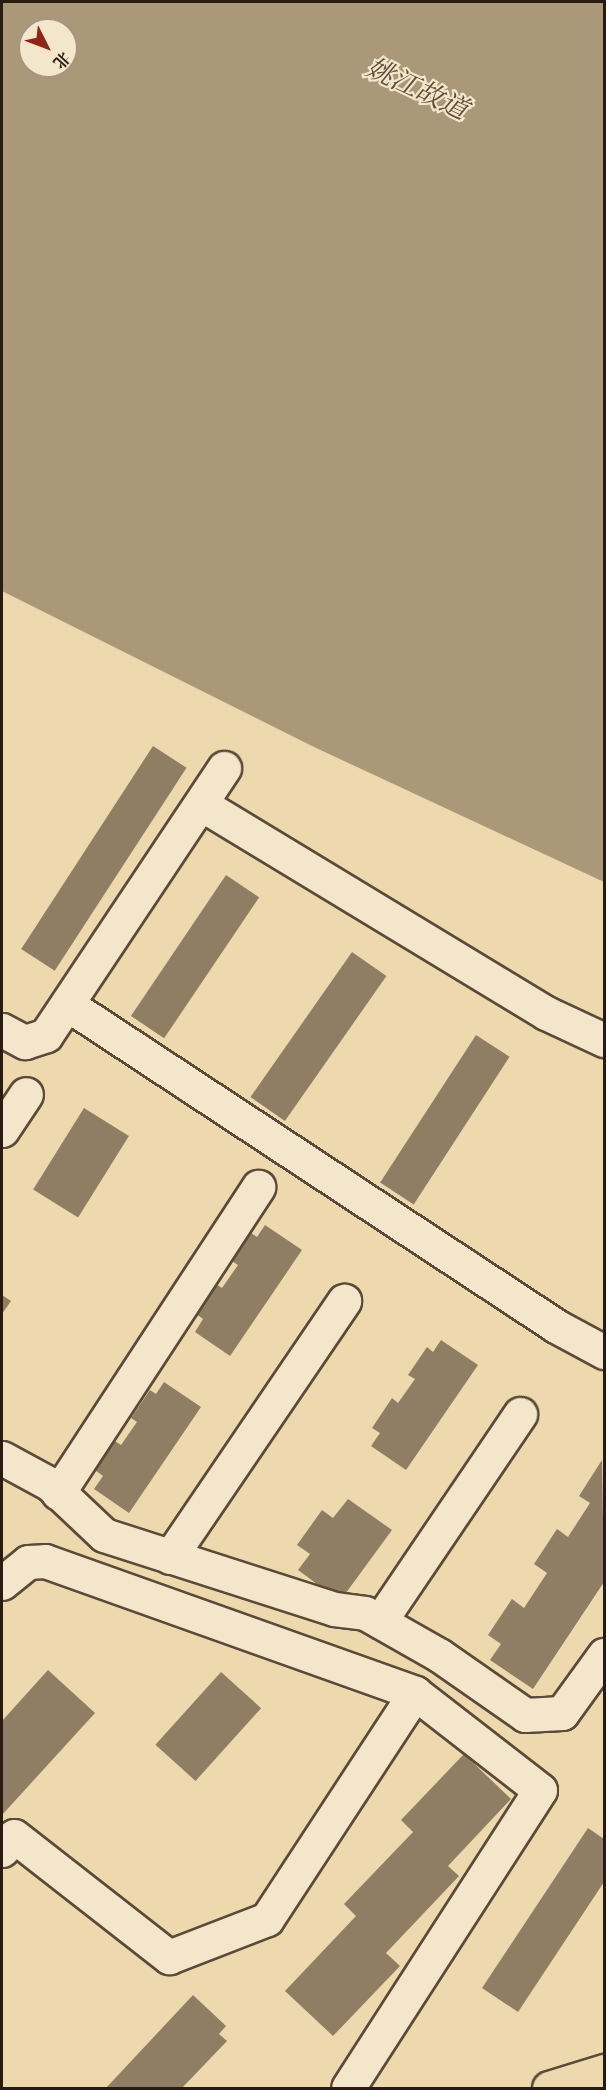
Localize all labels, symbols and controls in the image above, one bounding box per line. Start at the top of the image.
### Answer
north arrow [18,18,78,78]
text: 北 [46,45,74,73]
water label: 姚江故道 [360,53,472,129]

